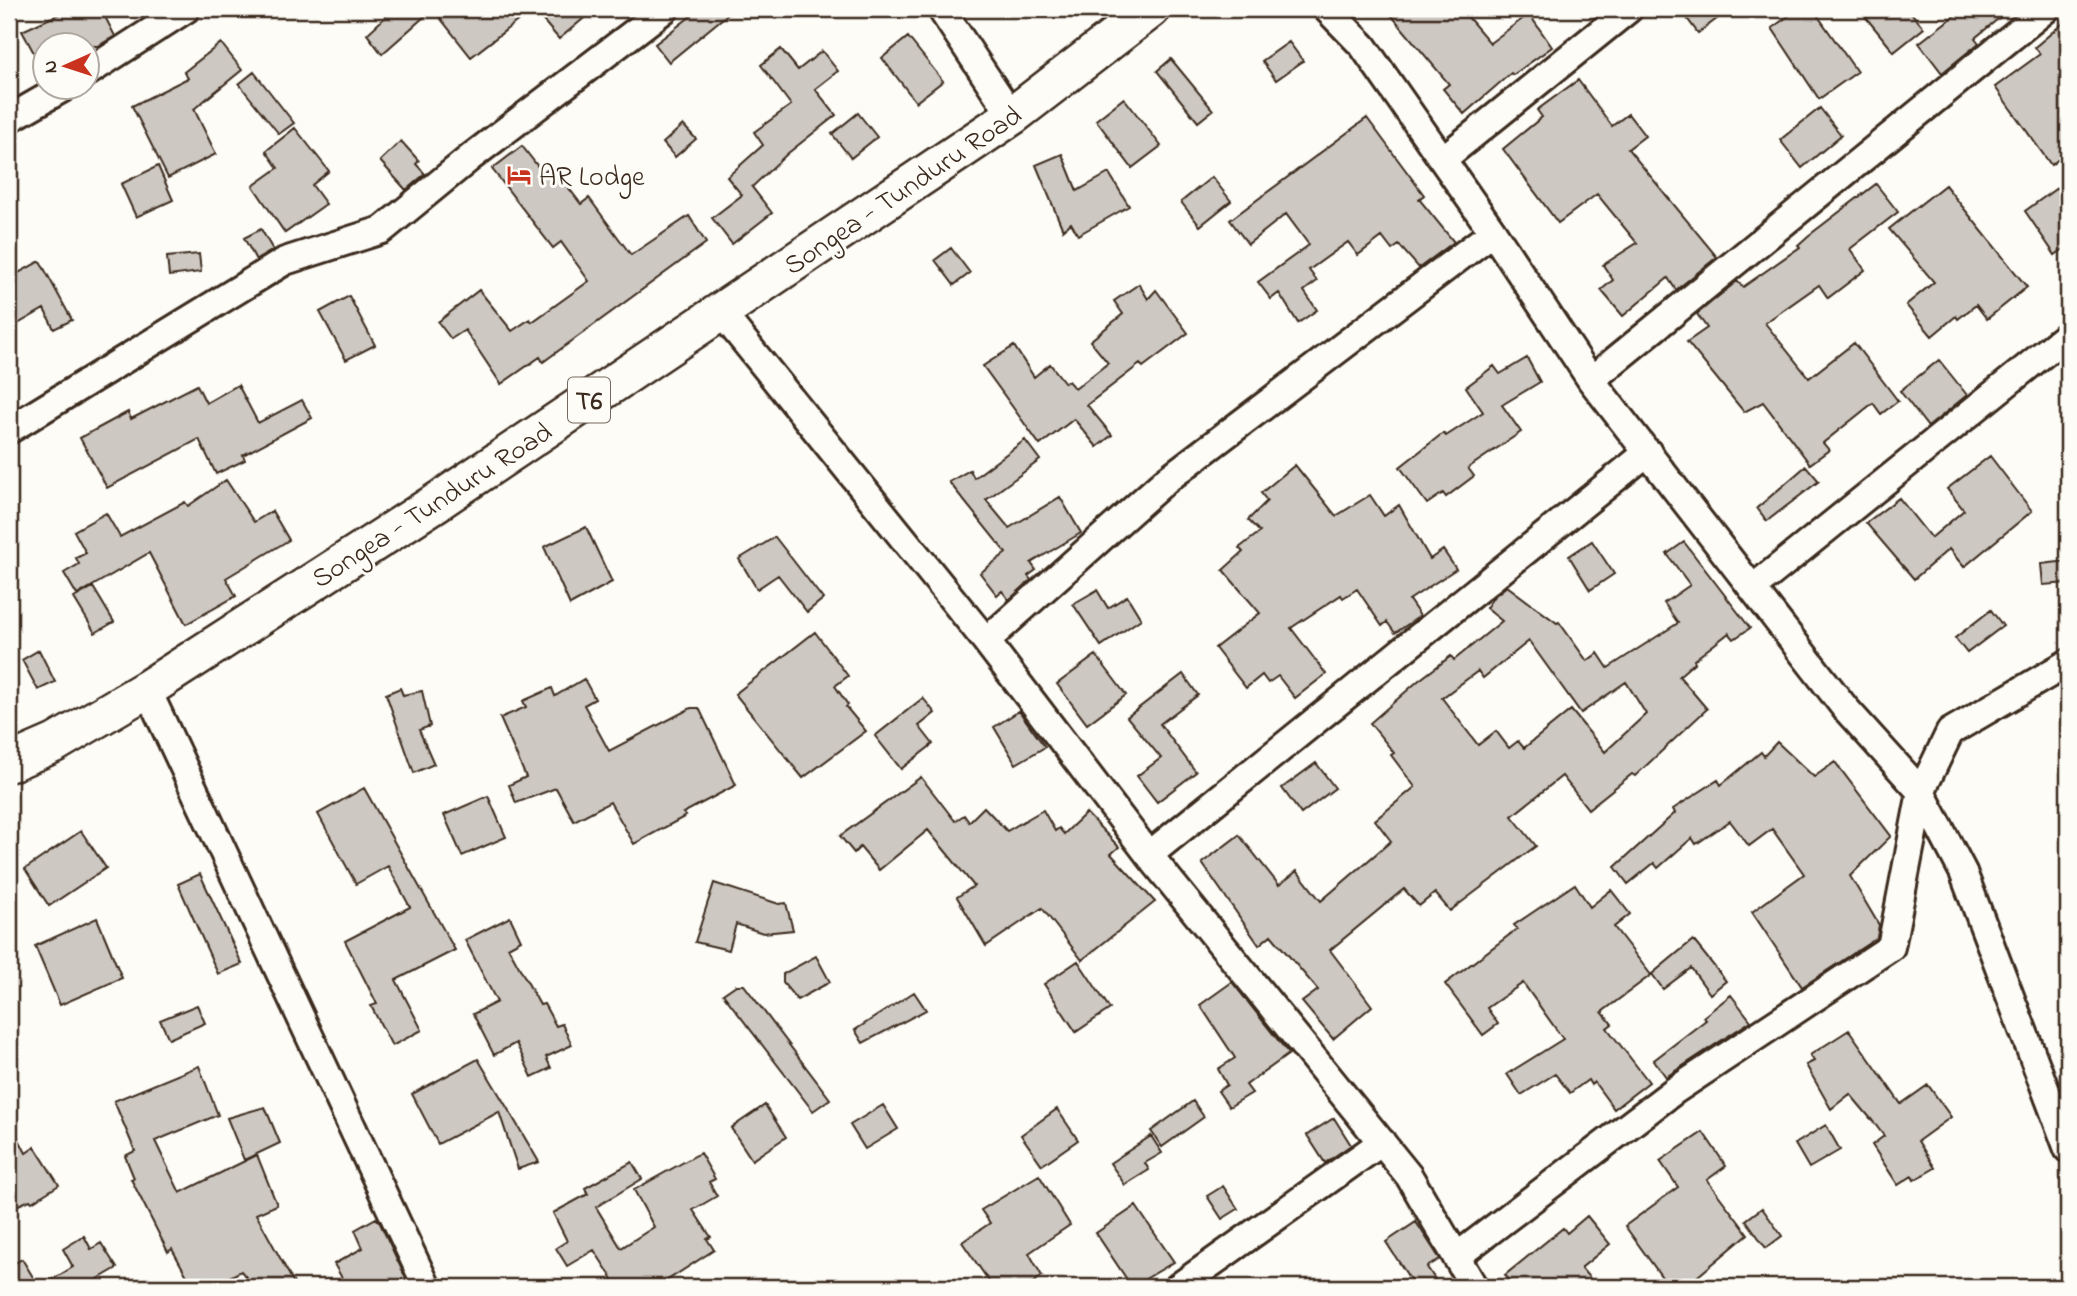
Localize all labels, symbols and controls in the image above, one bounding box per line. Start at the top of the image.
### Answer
north arrow [32,32,102,102]
text: N [38,59,65,74]
street label: Songea - Tunduru Road [777,97,1031,287]
place label: AR Lodge [539,158,645,199]
hotel icon: AR Lodge [505,161,533,189]
road number: T6 [568,378,610,422]
street label: Songea - Tunduru Road [305,414,561,600]

